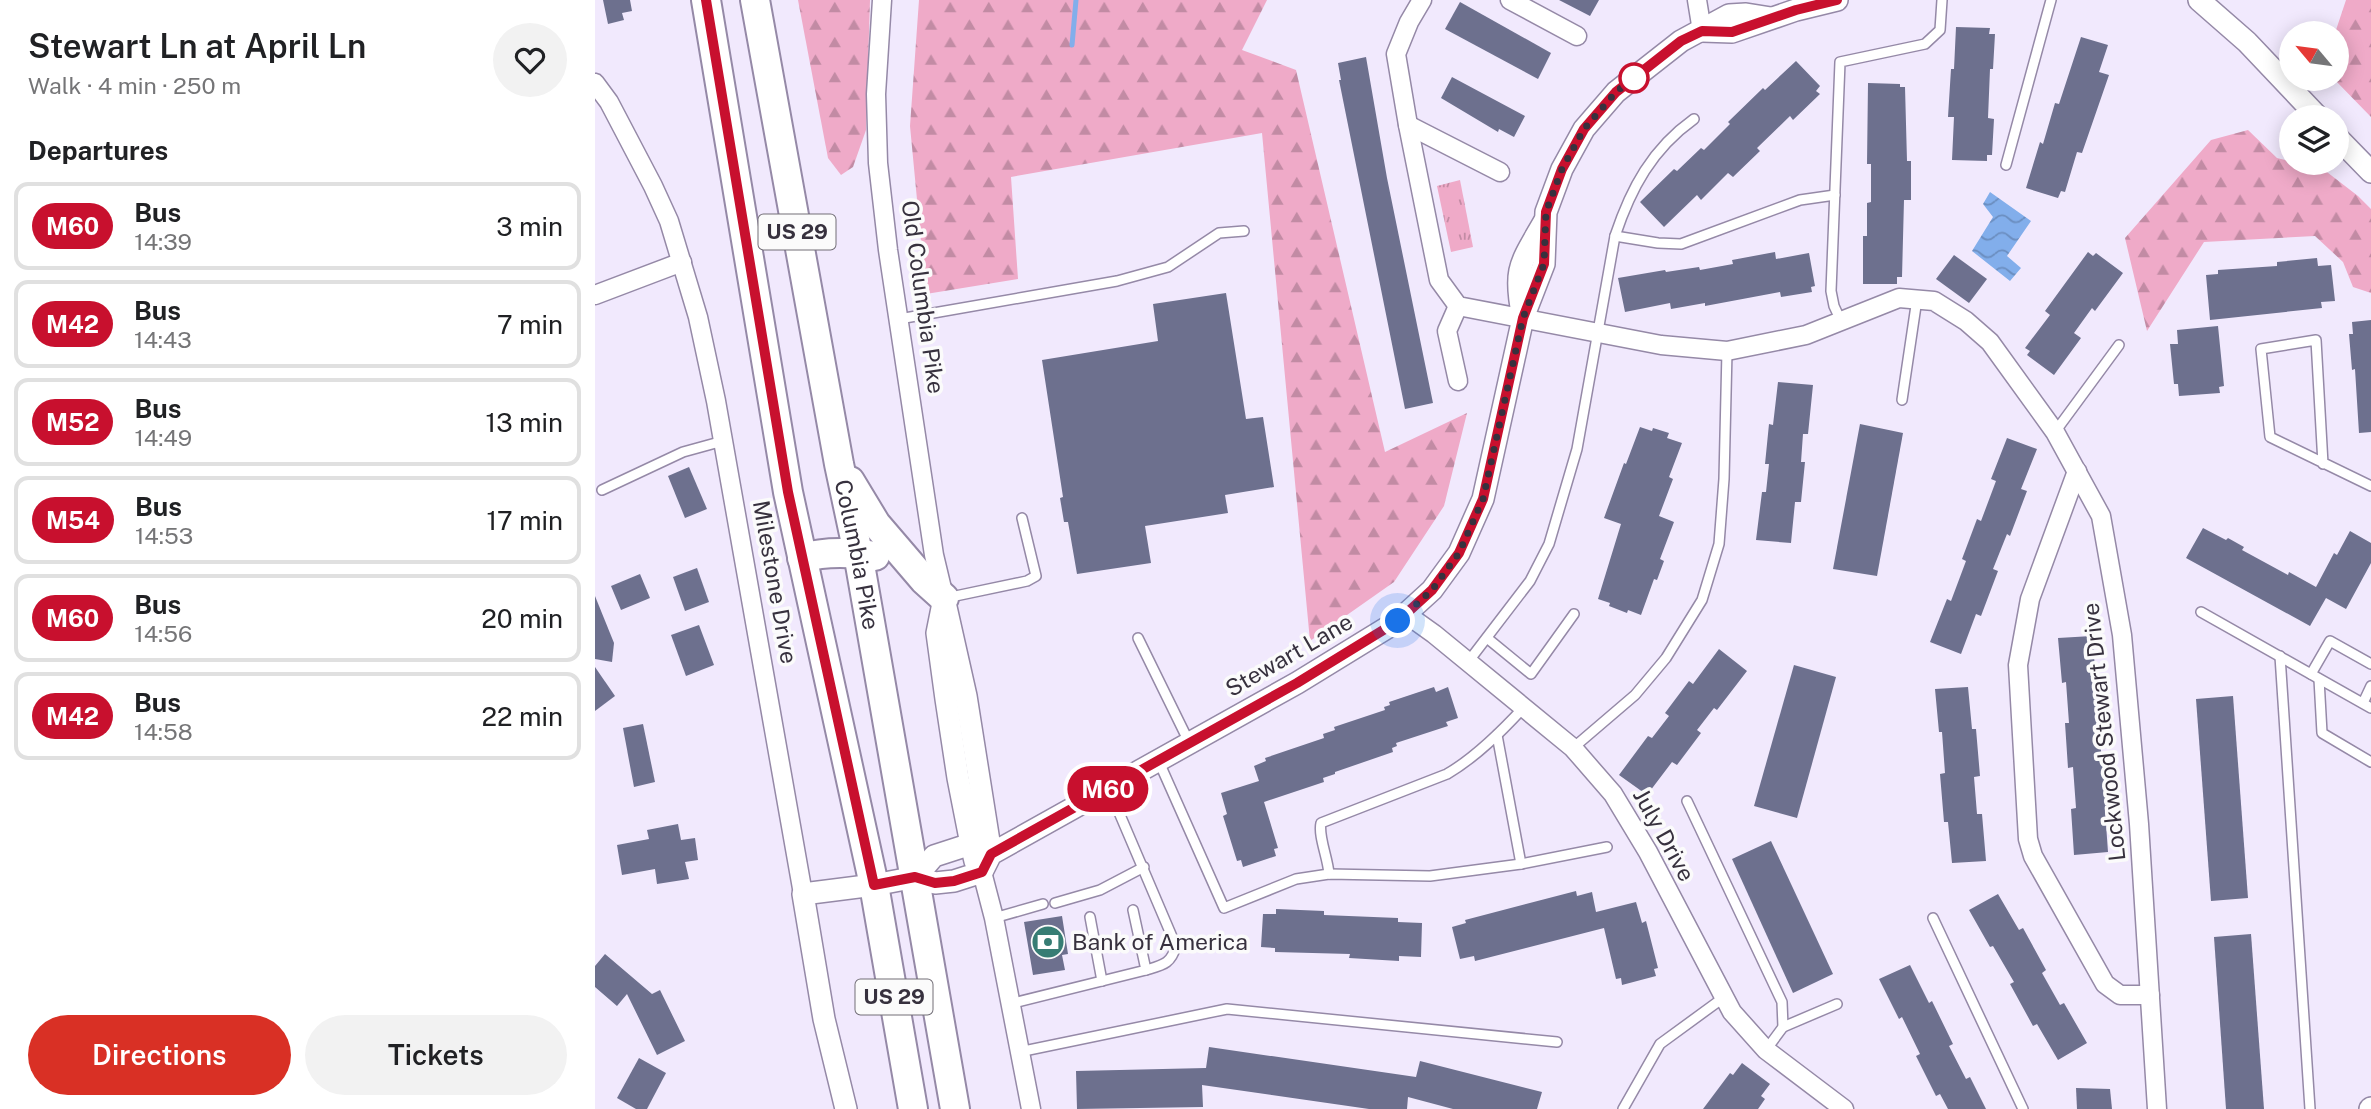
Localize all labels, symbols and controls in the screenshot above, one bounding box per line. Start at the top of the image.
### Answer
north arrow [2279,21,2349,91]
map controls [2279,21,2349,175]
button: heart [493,23,567,97]
text: Stewart Ln at April Ln [28,27,366,65]
unlabelled marker [1619,63,1649,93]
text: Walk · 4 min · 250 m [28,72,241,99]
button: layers [2279,105,2349,175]
text: Departures [28,135,168,166]
text: Bus [134,197,181,228]
street label: Old Columbia Pike [897,199,950,395]
text: 3 min [496,211,563,242]
text: M60 [46,212,99,240]
road number: US 29 [759,215,836,250]
text: 14:39 [134,228,192,255]
text: Bus [134,295,181,326]
text: 7 min [497,309,563,340]
text: M42 [46,310,99,338]
text: 14:43 [134,326,192,353]
text: Bus [134,393,181,424]
text: 13 min [486,407,563,438]
text: M52 [46,408,99,436]
text: 14:49 [134,424,192,451]
street label: Columbia Pike [830,477,885,632]
text: Bus [135,491,182,522]
street label: Milestone Drive [748,498,803,666]
text: 17 min [486,505,563,536]
text: M54 [46,506,100,534]
text: 14:53 [135,522,193,549]
text: Bus [134,589,181,620]
street label: Lockwood Stewart Drive [2077,602,2130,863]
text: 20 min [481,603,563,634]
your location [1380,603,1415,638]
text: M60 [46,604,99,632]
street label: Stewart Lane [1221,607,1357,702]
text: 14:56 [134,620,192,647]
text: Bus [134,687,181,718]
text: 22 min [482,701,563,732]
text: M42 [46,702,99,730]
text: 14:58 [134,718,193,745]
line badge: M60 [1068,766,1148,812]
text: M60 [1081,775,1135,803]
street label: July Drive [1628,784,1701,886]
bank icon: Bank of America [1029,923,1067,961]
place label: Bank of America [1072,928,1248,955]
road number: US 29 [855,979,933,1014]
button: Directions [28,1015,291,1095]
button: Tickets [305,1015,567,1095]

